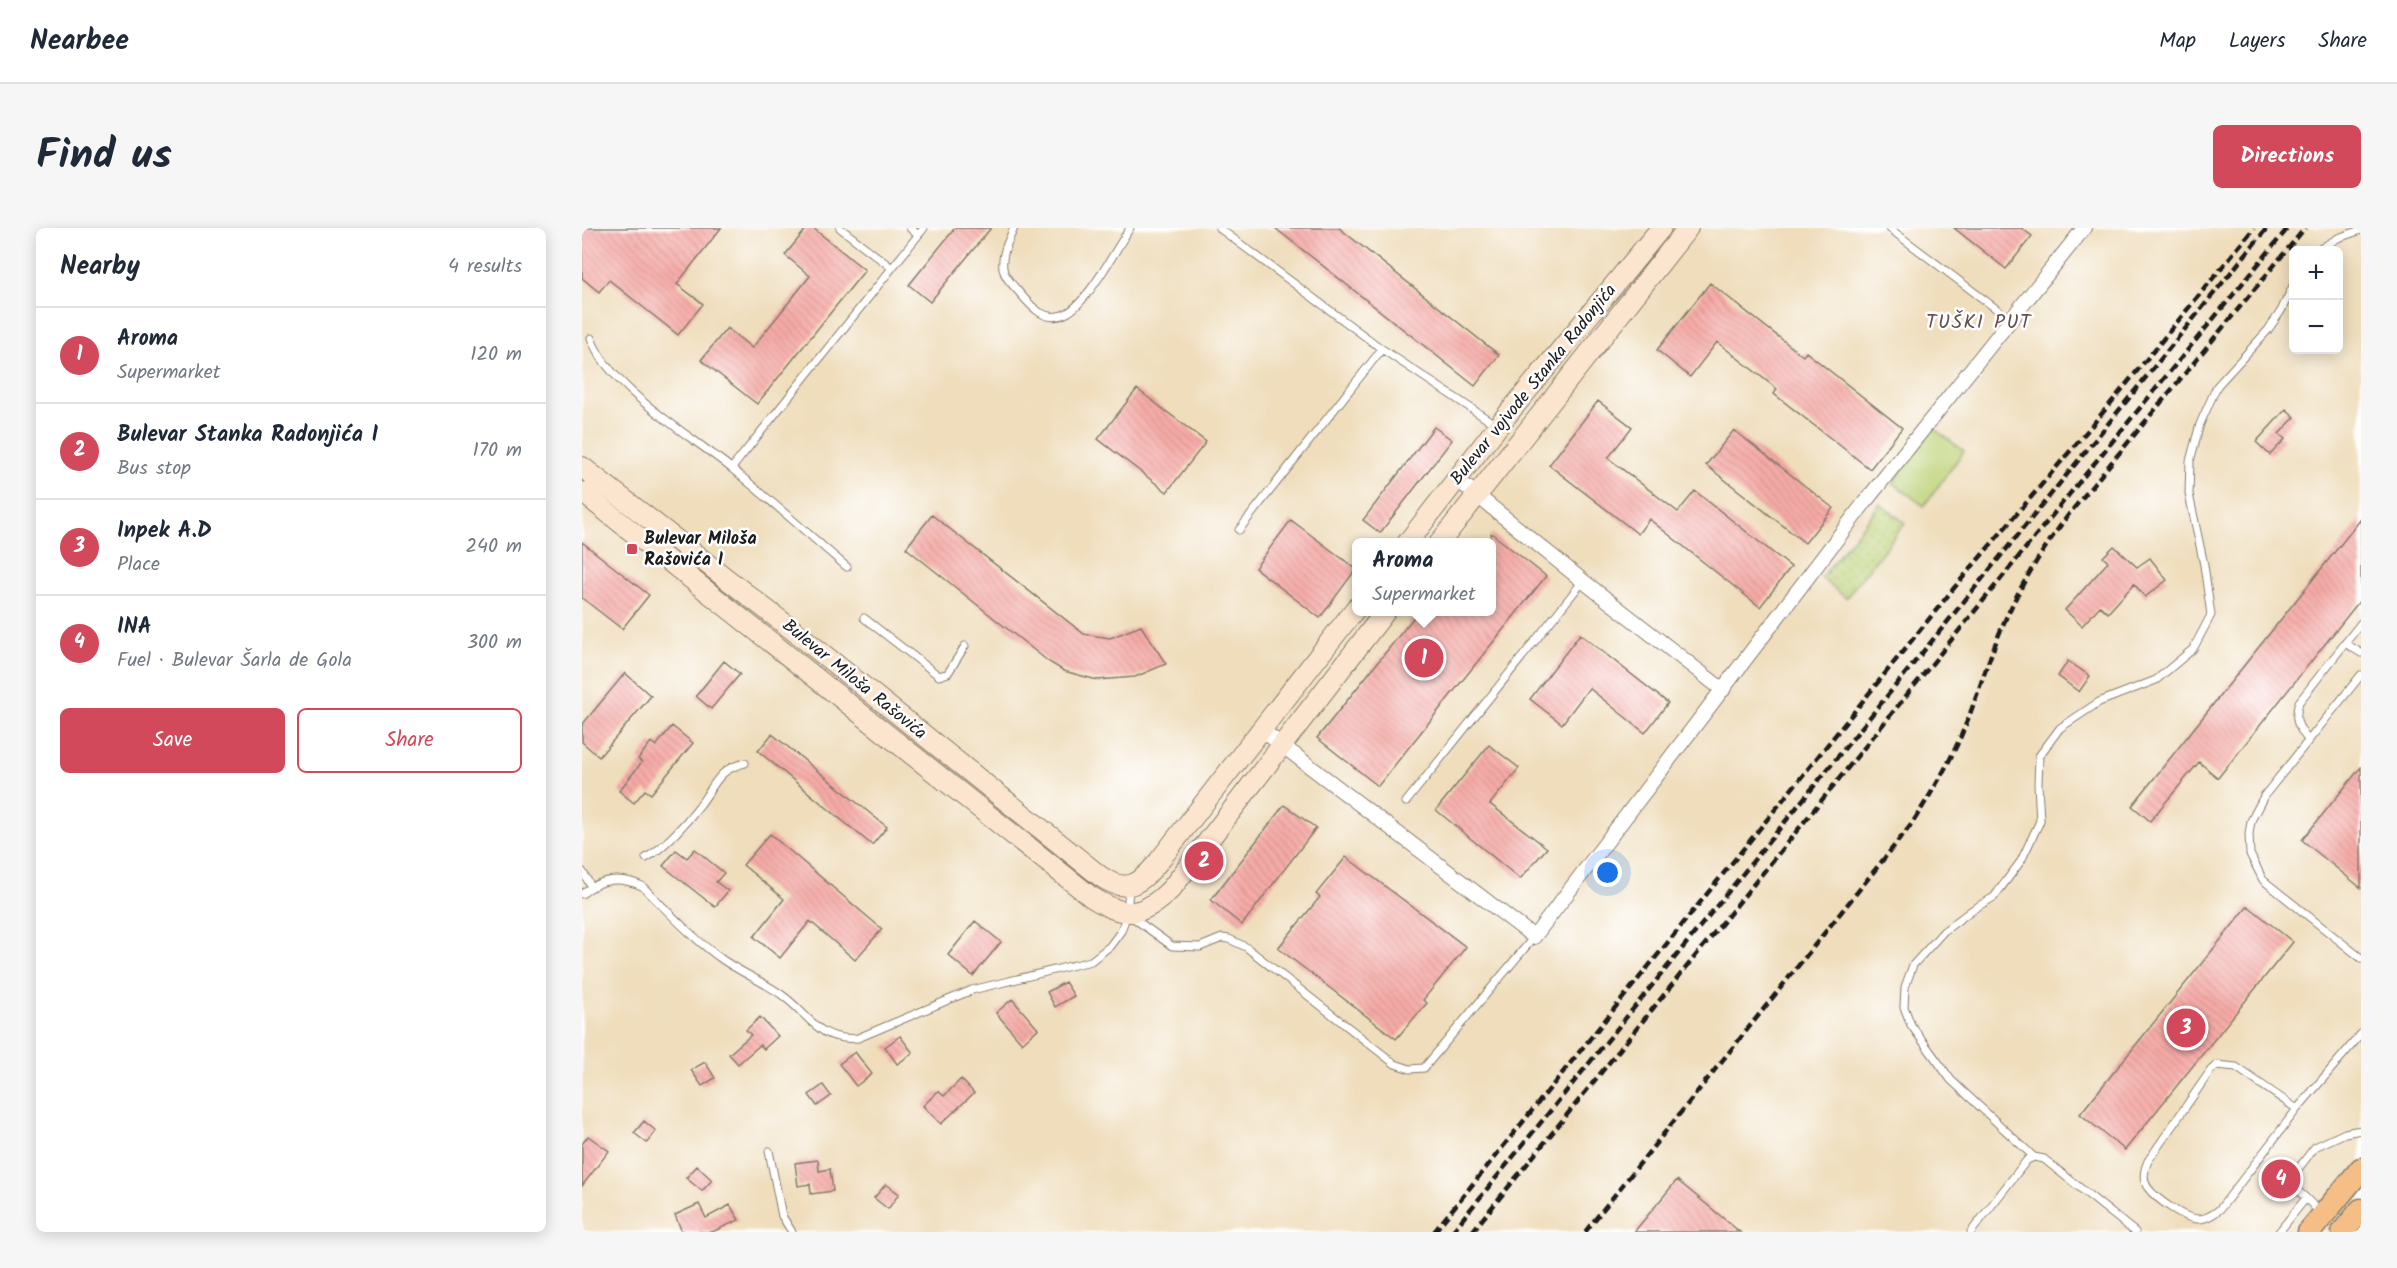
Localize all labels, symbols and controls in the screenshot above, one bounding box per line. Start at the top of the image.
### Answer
text: Nearbee [30,19,129,64]
text: Map [2159,25,2196,58]
text: Layers [2229,25,2285,58]
text: Share [2318,25,2367,58]
text: Find us [36,123,172,190]
button: Directions [2213,125,2361,188]
text: Nearby [60,246,140,288]
map controls [2289,246,2343,354]
button: + [2289,246,2343,300]
text: 4 results [448,251,522,283]
street label: Bulevar vojvode Stanka Radonjića [1443,278,1625,492]
button: − [2289,300,2343,354]
district label: TUŠKI PUT [1926,307,2033,339]
text: Aroma [117,322,178,357]
text: 1 [76,339,83,371]
text: 120 m [470,339,522,371]
text: Supermarket [117,357,220,389]
text: Bulevar Stanka Radonjića I [117,418,378,453]
text: 2 [74,435,85,467]
text: 170 m [473,435,522,467]
text: Bus stop [117,453,191,485]
text: Inpek A.D [117,514,212,549]
place label: Bulevar Miloša Rašovića I [644,525,757,575]
text: 3 [74,531,85,563]
text: 240 m [465,531,522,563]
popup [1352,538,1496,616]
marker: Bulevar Miloša Rašovića I [625,542,639,556]
text: Aroma [1372,544,1433,579]
text: Place [117,549,160,581]
text: Supermarket [1372,579,1476,611]
text: INA [117,610,152,645]
street label: Bulevar Miloša Rašovića [775,612,933,748]
text: 4 [74,627,85,659]
text: 300 m [467,627,522,659]
pin: 1 [1404,636,1444,680]
text: Fuel · Bulevar Šarla de Gola [117,645,352,677]
button: Save [60,708,285,773]
button: Share [297,708,522,773]
pin: 2 [1184,838,1224,884]
your location [1593,858,1622,887]
pin: 3 [2166,1006,2206,1050]
pin: 4 [2262,1156,2300,1202]

